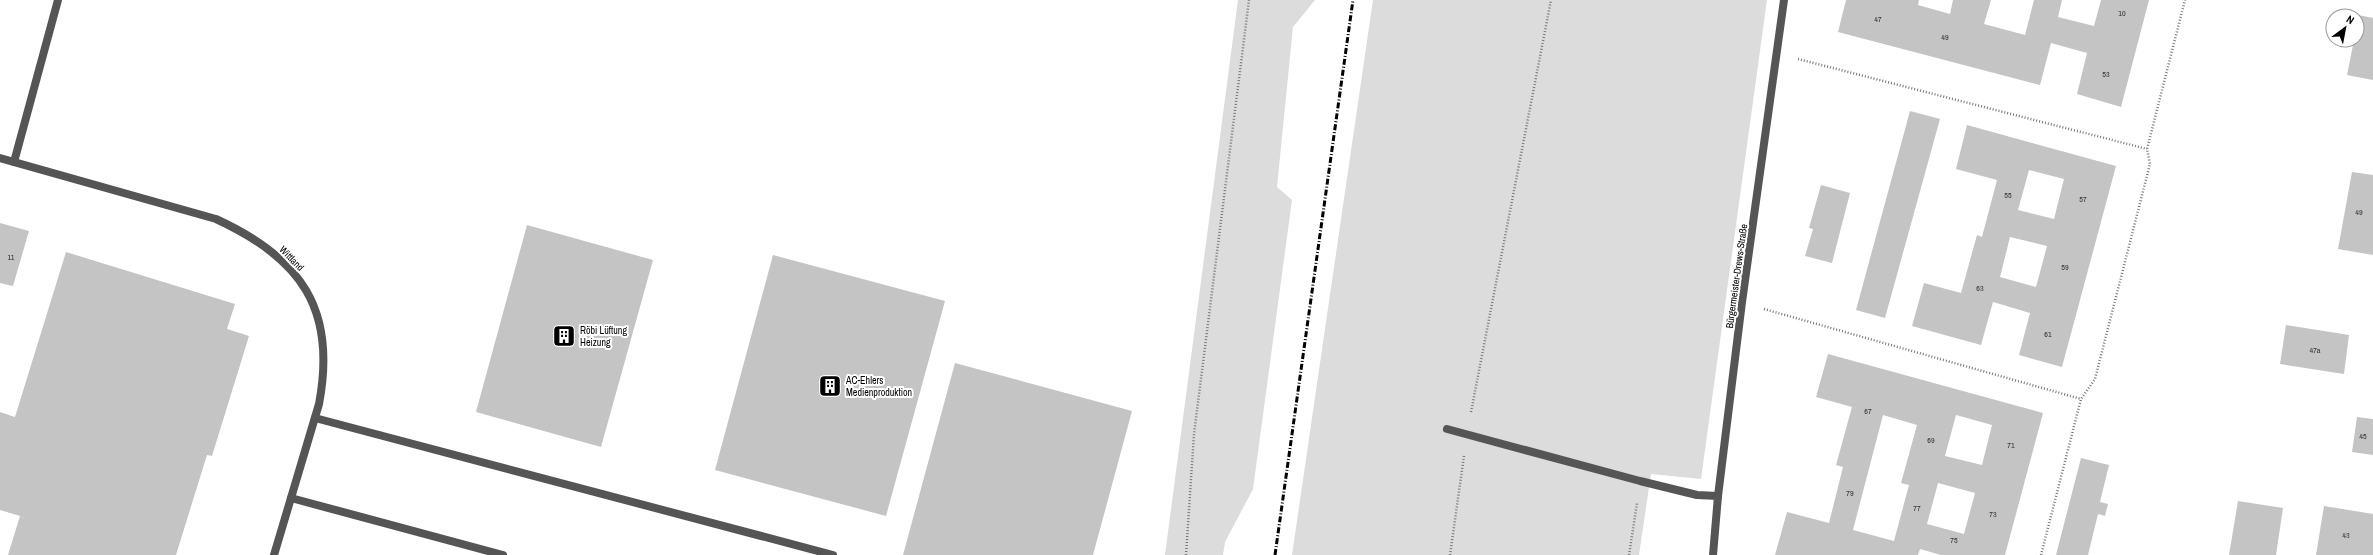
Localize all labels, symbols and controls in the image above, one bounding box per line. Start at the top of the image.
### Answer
house number: 10 [2118,8,2126,18]
north arrow [2325,8,2365,48]
text: N [2344,12,2357,27]
house number: 47 [1874,14,1882,24]
house number: 49 [1941,32,1949,42]
house number: 53 [2102,69,2110,79]
house number: 55 [2004,190,2012,200]
house number: 57 [2079,194,2087,204]
house number: 49 [2355,207,2363,217]
street label: Bürgermeister-Drews-Straße [1723,223,1750,329]
street label: Wittland [277,243,307,274]
house number: 11 [8,252,15,262]
house number: 59 [2061,262,2069,272]
house number: 63 [1976,283,1984,293]
building icon: Röbi Lüftung Heizung [551,323,577,349]
place label: Röbi Lüftung Heizung [580,324,627,349]
house number: 61 [2044,329,2052,339]
house number: 47a [2310,345,2321,355]
building icon: AC-Ehlers Medienproduktion [817,373,843,399]
place label: AC-Ehlers Medienproduktion [845,374,912,399]
house number: 67 [1864,406,1872,416]
house number: 45 [2359,431,2367,441]
house number: 69 [1927,435,1935,445]
house number: 71 [2007,440,2015,450]
house number: 79 [1846,488,1854,498]
house number: 77 [1913,503,1921,513]
house number: 73 [1989,509,1997,519]
house number: 43 [2342,530,2350,540]
house number: 75 [1950,535,1958,545]

